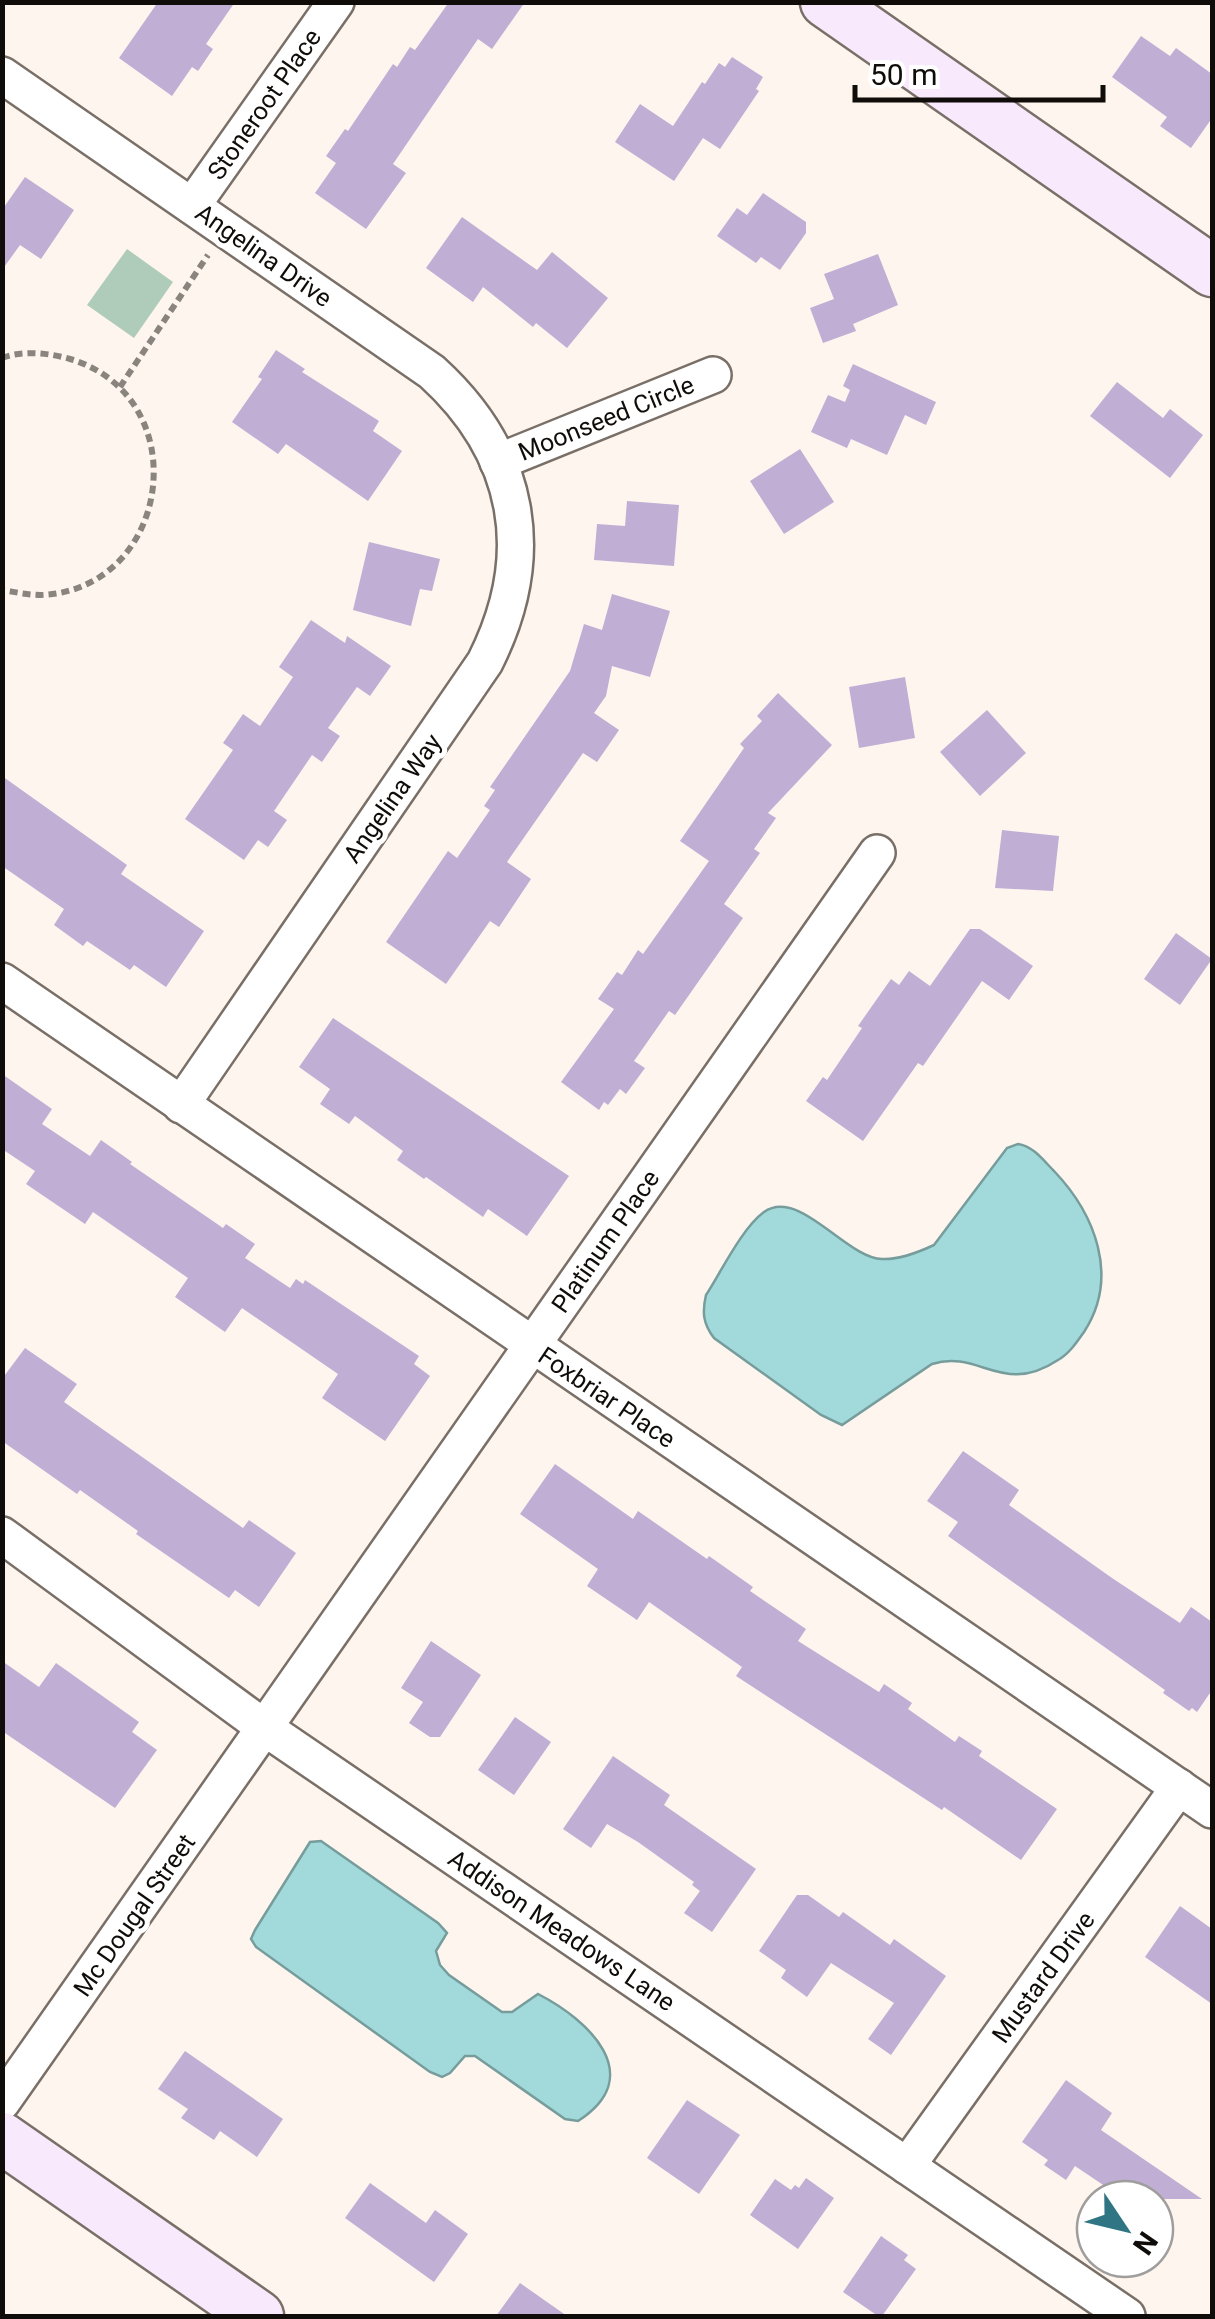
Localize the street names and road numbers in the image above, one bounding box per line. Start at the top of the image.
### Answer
street label: Stoneroot Place [202,23,327,185]
street label: Angelina Drive [190,198,337,313]
street label: Moonseed Circle [514,370,698,467]
street label: Angelina Way [337,728,447,868]
street label: Platinum Place [546,1164,665,1318]
street label: Foxbriar Place [533,1341,681,1454]
street label: Mc Dougal Street [68,1829,201,2002]
street label: Addison Meadows Lane [443,1844,680,2017]
street label: Mustard Drive [986,1906,1101,2049]

